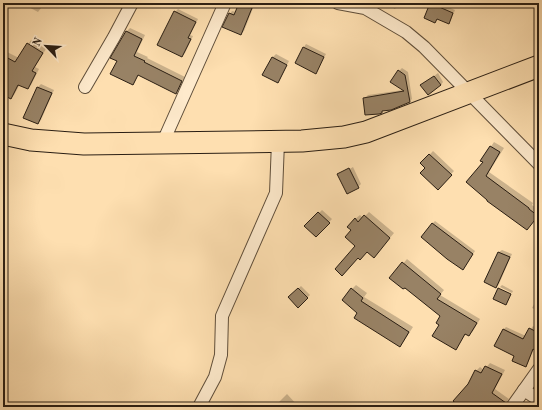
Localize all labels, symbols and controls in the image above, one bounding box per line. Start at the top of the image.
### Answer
north arrow [26,26,66,66]
text: N [32,36,45,49]

